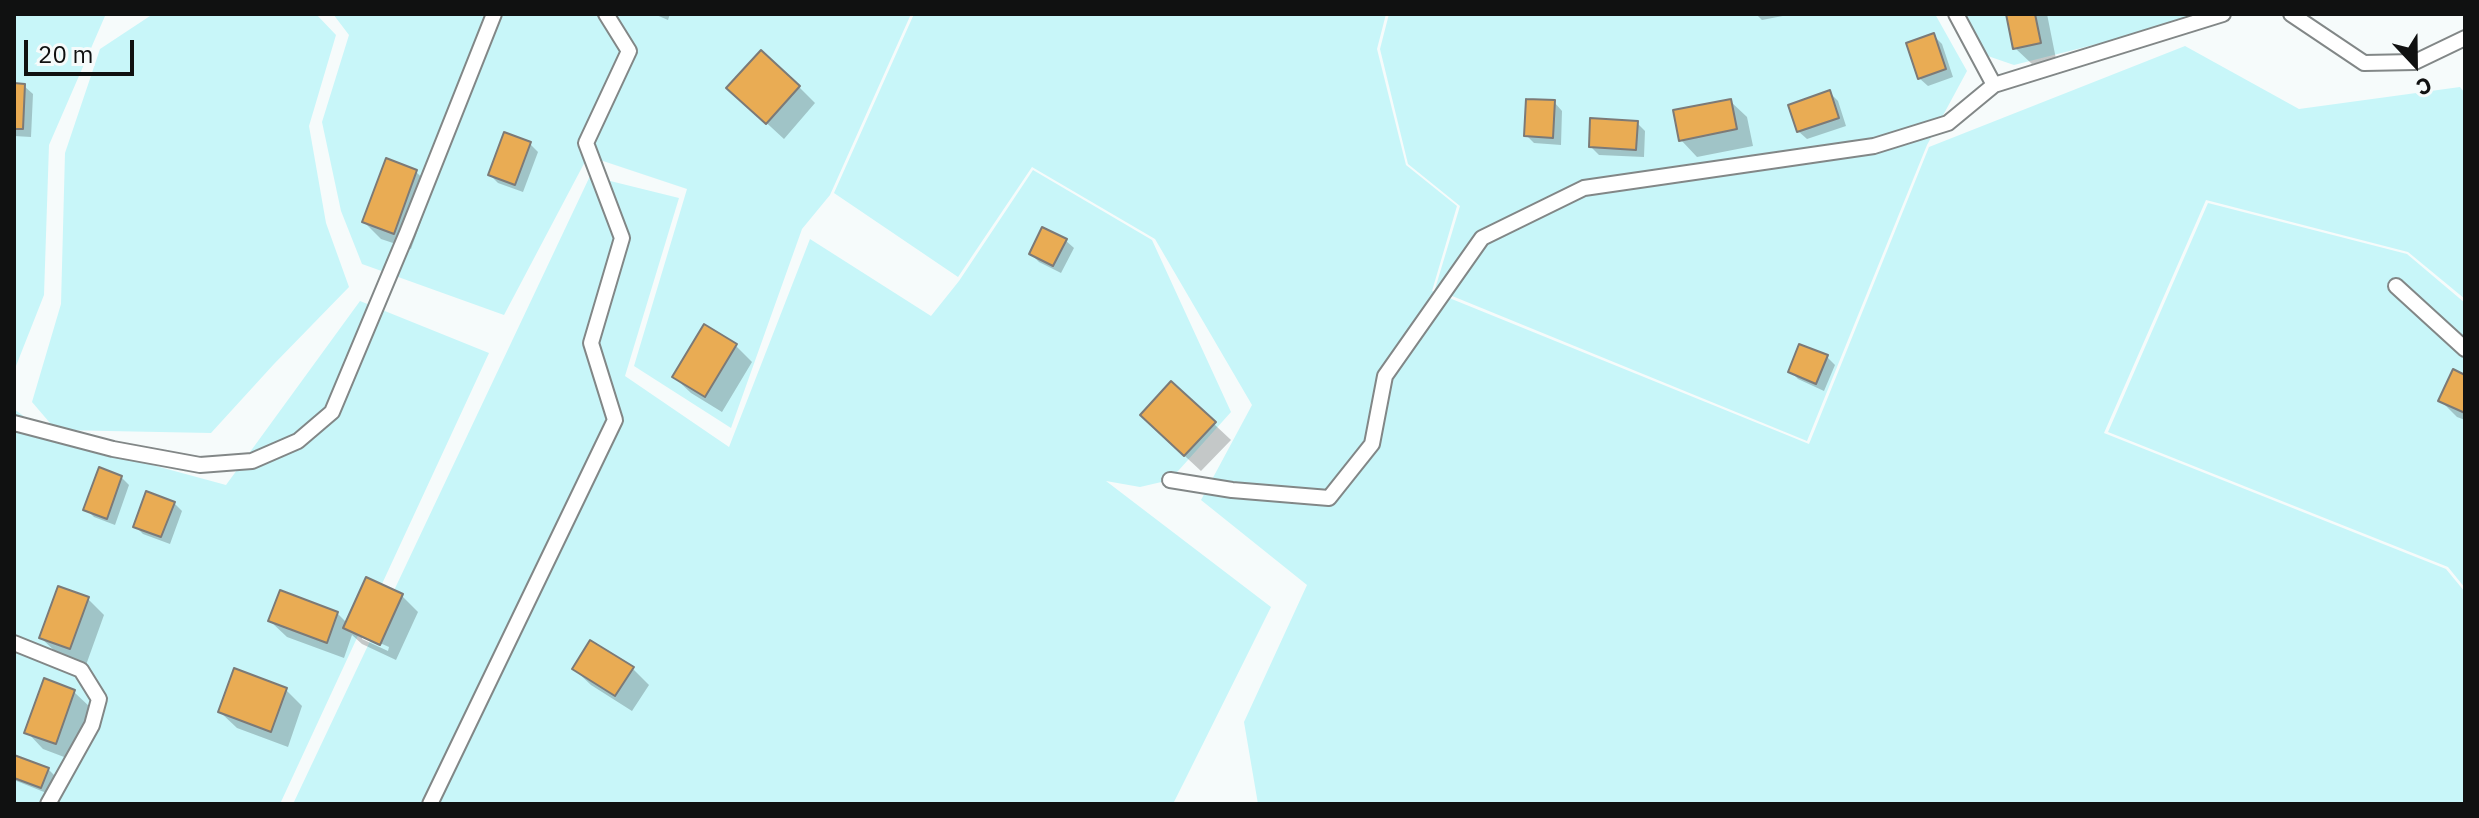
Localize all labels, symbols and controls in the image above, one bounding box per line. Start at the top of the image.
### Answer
scale bar [28,24,138,74]
north arrow [2375,24,2455,104]
text: 20 m [38,38,93,70]
text: С [2412,71,2436,103]

